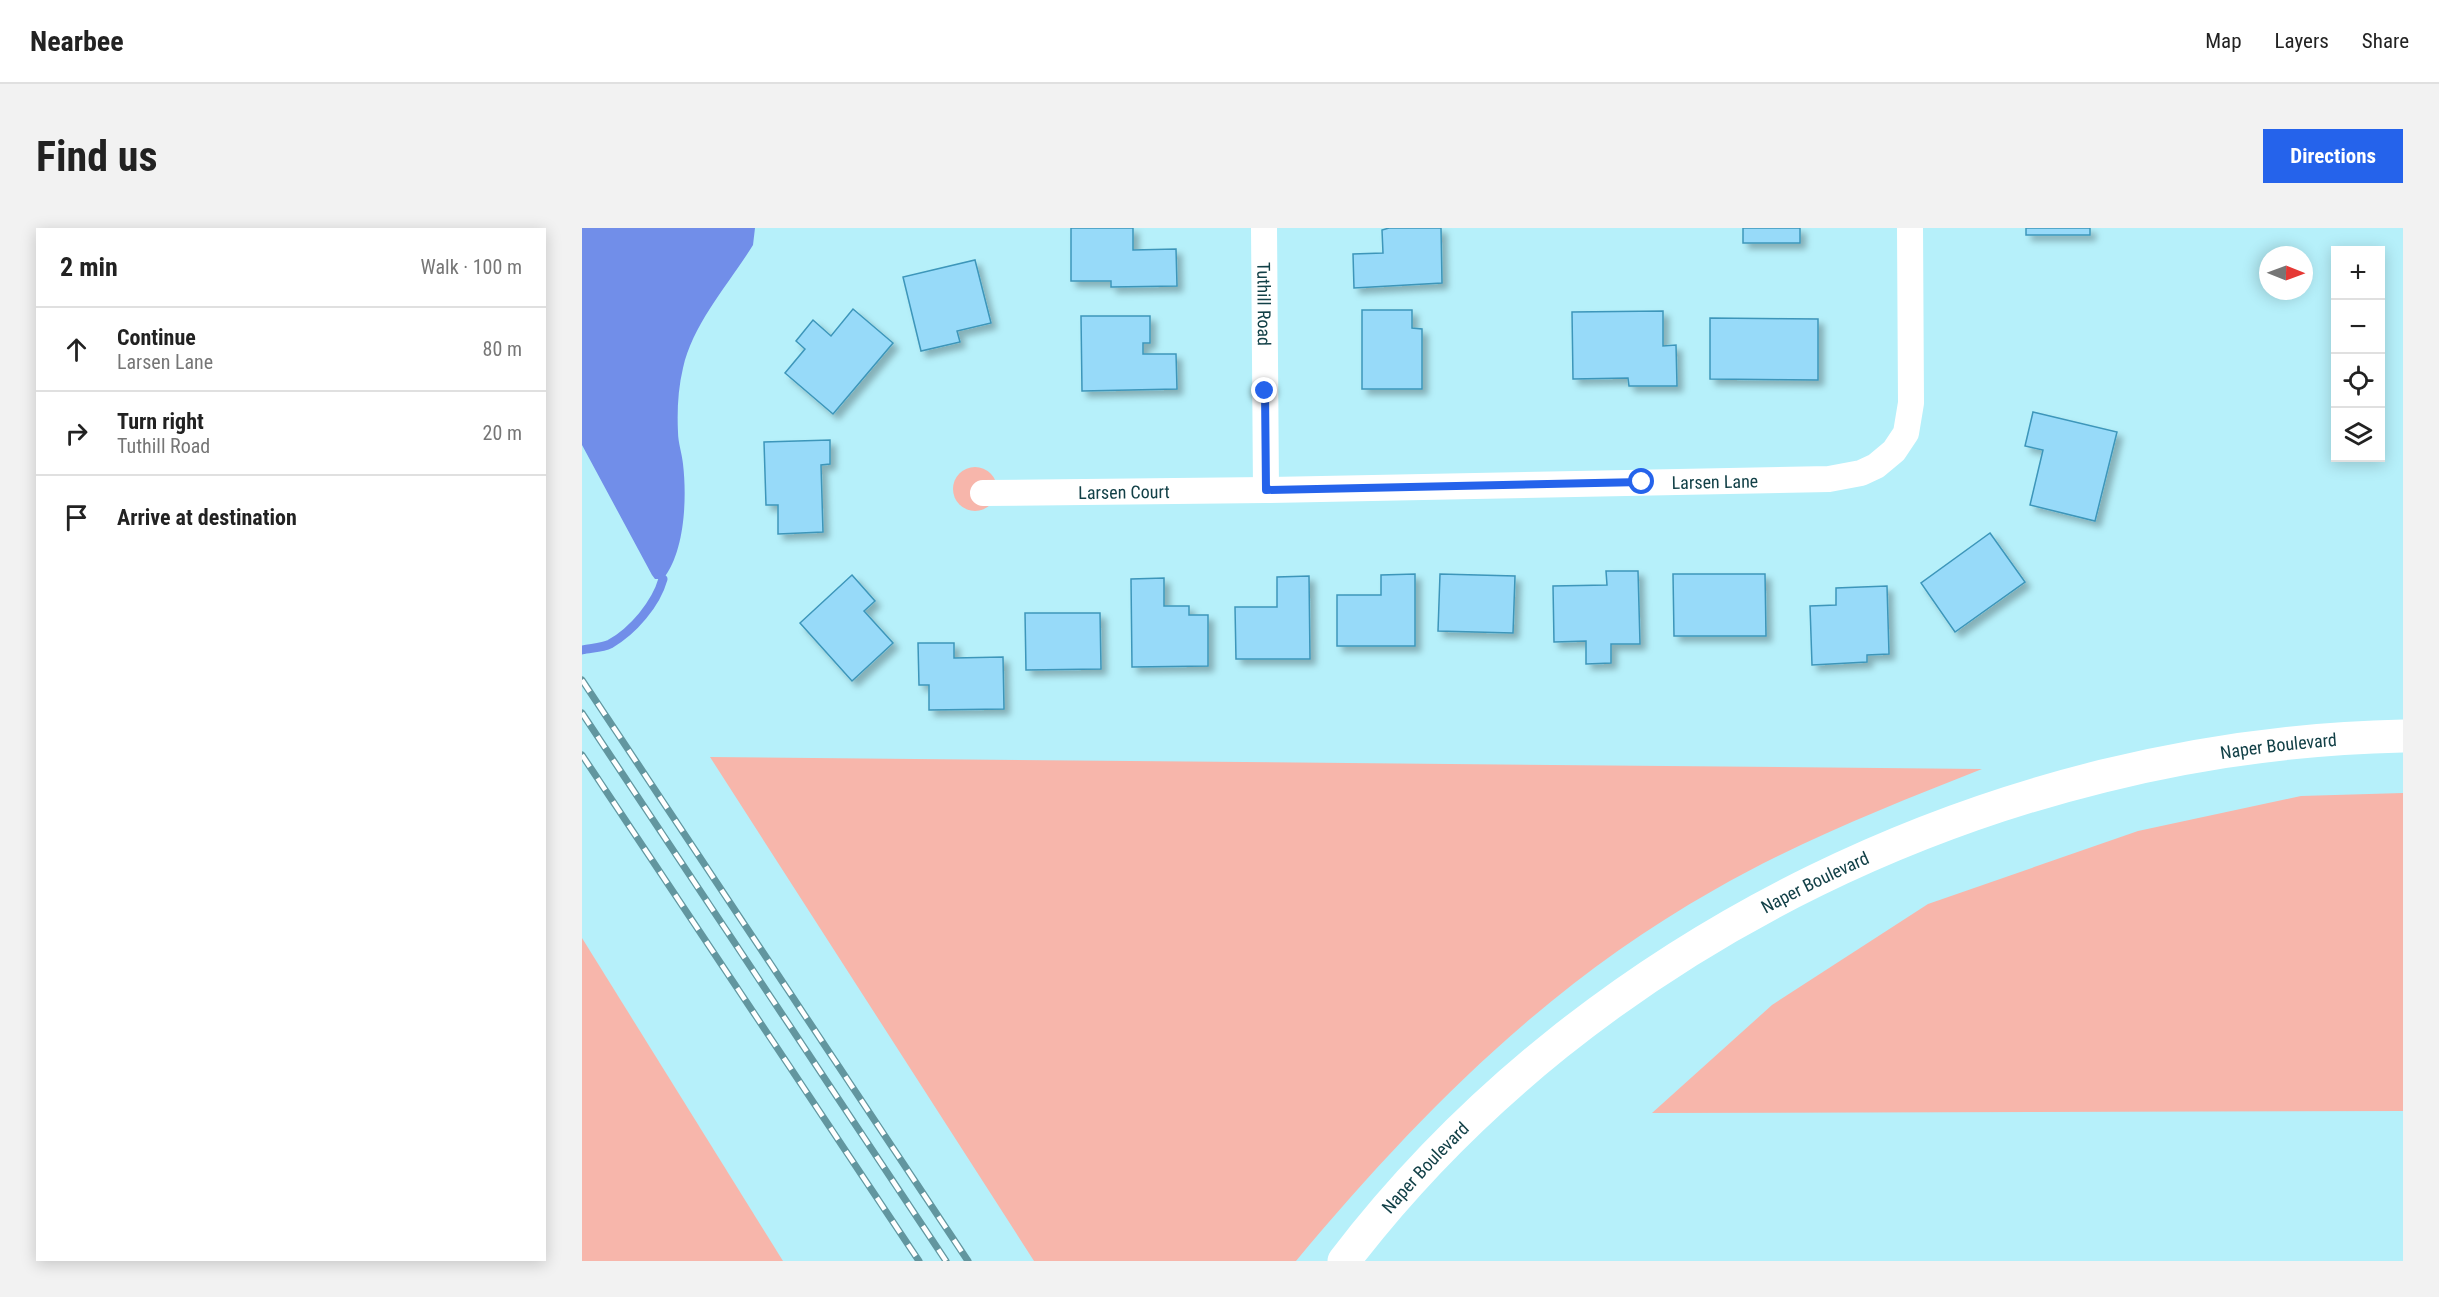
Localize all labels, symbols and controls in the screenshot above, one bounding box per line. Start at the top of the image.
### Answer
text: Nearbee [30,25,124,58]
text: Map [2205,29,2242,53]
text: Layers [2275,29,2329,53]
text: Share [2362,29,2409,53]
button: Directions [2263,129,2403,183]
text: Find us [36,132,157,181]
north arrow [2259,246,2313,300]
map controls [2331,246,2385,462]
button: + [2331,246,2385,300]
text: 2 min [60,252,118,282]
text: Walk · 100 m [421,255,522,279]
street label: Tuthill Road [1254,262,1275,346]
button: − [2331,300,2385,354]
text: Continue [117,325,196,350]
icon: ahead [60,333,93,366]
text: 80 m [483,337,522,361]
text: Larsen Lane [117,350,213,374]
button: locate [2331,354,2385,408]
route end [1251,377,1277,403]
button: layers [2331,408,2385,462]
text: Turn right [117,409,204,434]
icon: right [60,417,93,450]
text: 20 m [483,421,522,445]
text: Tuthill Road [117,434,210,458]
route start [1628,468,1654,494]
street label: Larsen Lane [1671,470,1758,493]
street label: Larsen Court [1078,481,1170,502]
icon: arrive [60,501,93,534]
text: Arrive at destination [117,505,297,530]
street label: Naper Boulevard [2219,729,2337,763]
street label: Naper Boulevard [1757,847,1872,917]
street label: Naper Boulevard [1377,1117,1473,1217]

